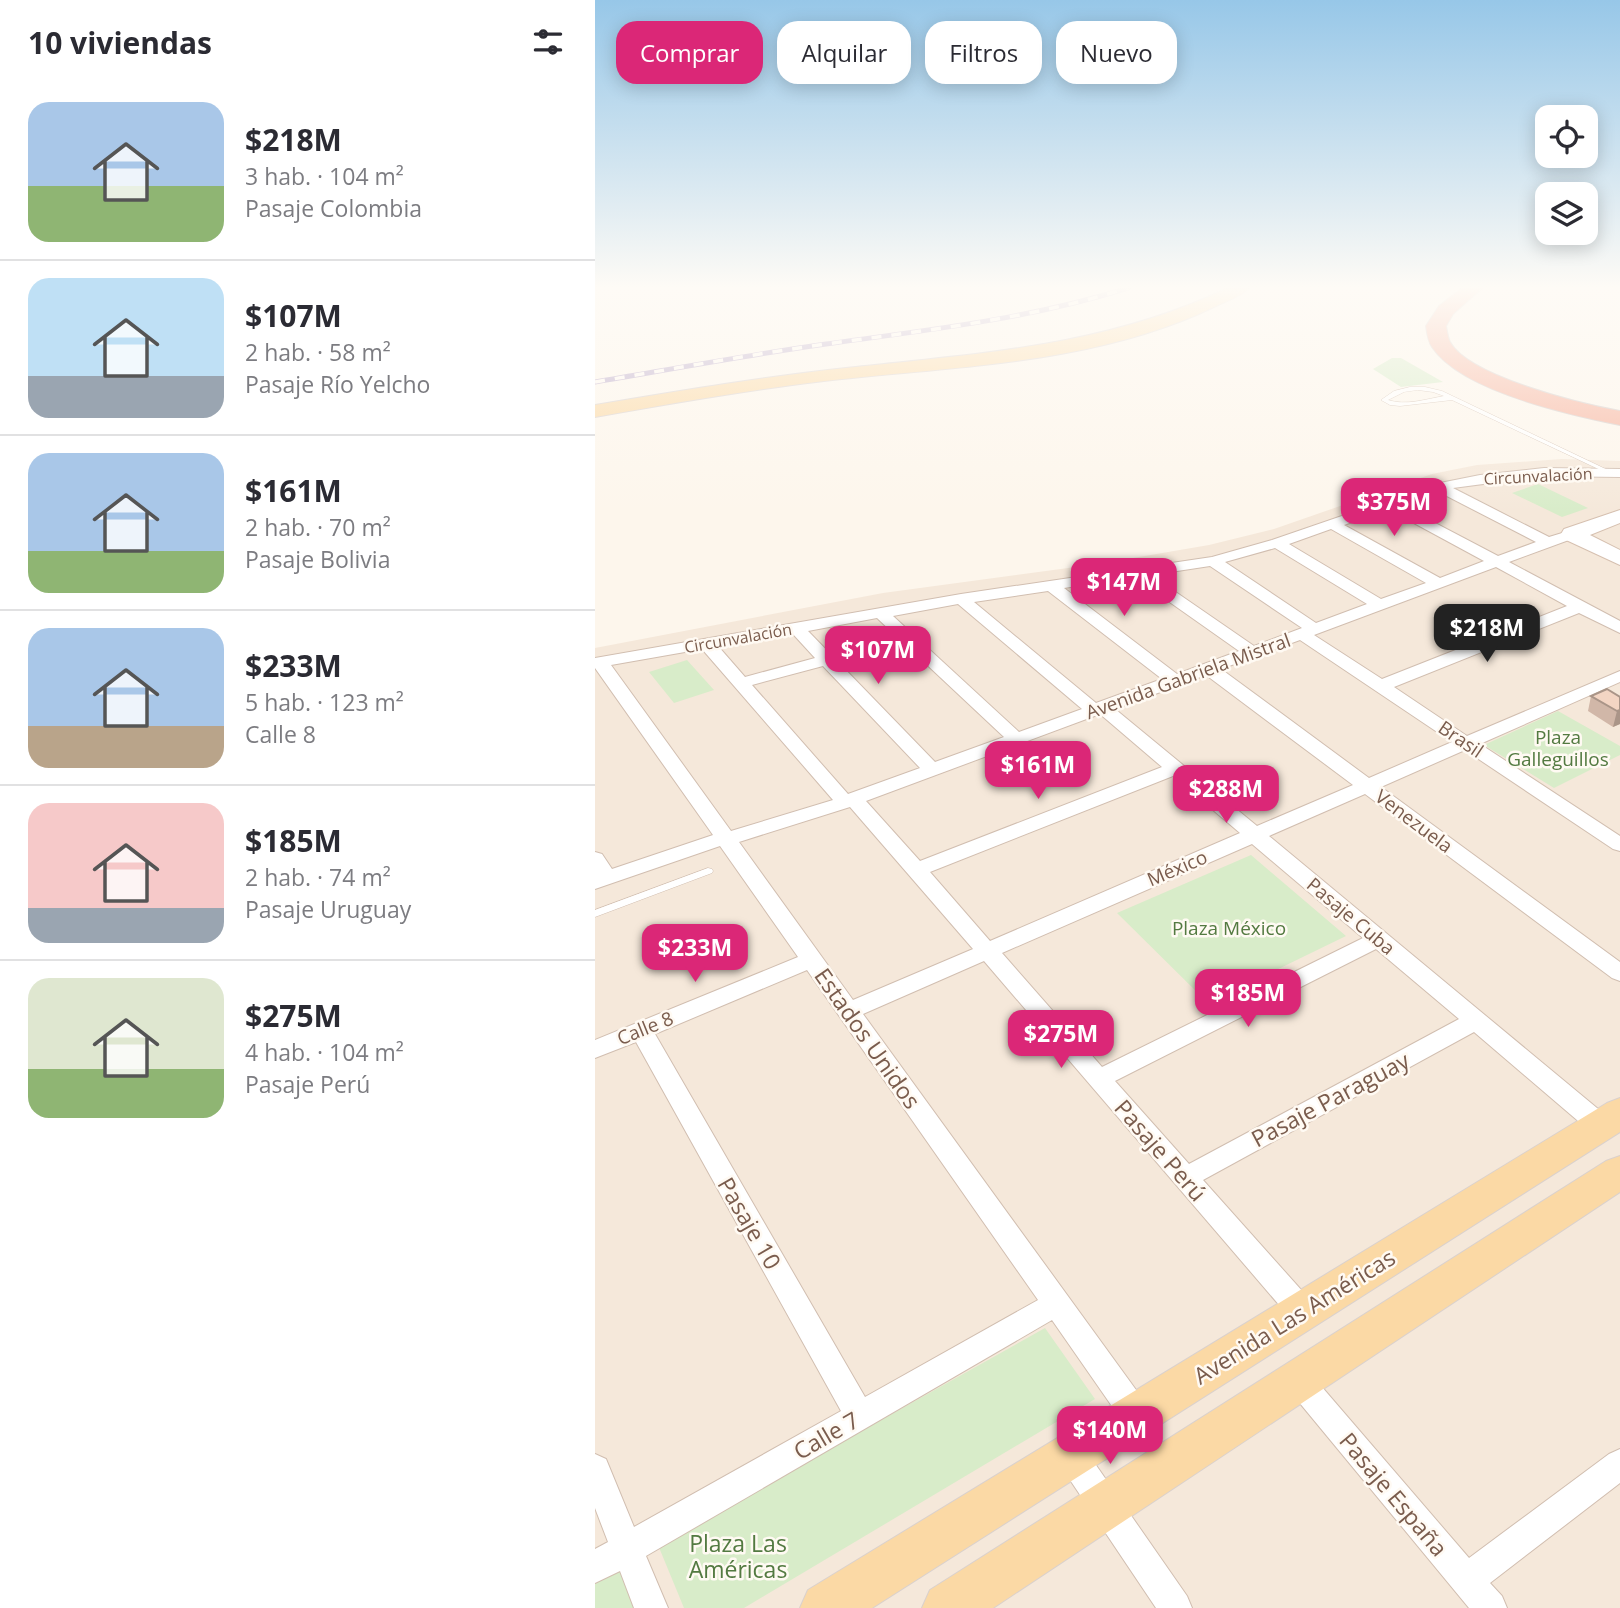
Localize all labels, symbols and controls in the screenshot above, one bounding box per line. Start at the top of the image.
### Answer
chip: Comprar [616,21,763,84]
chip: Alquilar [777,21,911,84]
chip: Filtros [925,21,1042,84]
chip: Nuevo [1056,21,1177,84]
text: 10 viviendas [28,22,212,63]
icon: filters [529,23,567,61]
map controls [1535,105,1598,245]
button: locate [1535,105,1598,168]
text: $218M [245,119,342,160]
icon: home [84,130,168,214]
text: 3 hab. · 104 m² [245,160,404,192]
button: layers [1535,182,1598,245]
text: Pasaje Colombia [245,192,422,224]
text: $107M [245,295,342,336]
icon: home [84,306,168,390]
text: 2 hab. · 58 m² [245,336,391,368]
text: Pasaje Río Yelcho [245,368,430,400]
street label: Circunvalación [1483,462,1593,490]
text: $161M [245,470,342,511]
pin: $375M [1345,478,1443,538]
icon: home [84,481,168,565]
text: $375M [1357,485,1431,517]
text: 2 hab. · 70 m² [245,511,391,543]
text: Pasaje Bolivia [245,543,390,575]
pin: $147M [1075,558,1173,618]
text: $147M [1087,565,1161,597]
pin: $218M [1438,604,1536,664]
text: $218M [1450,611,1524,643]
street label: Circunvalación [682,618,794,658]
pin: $107M [829,626,927,686]
street label: Avenida Gabriela Mistral [1082,627,1294,725]
text: $107M [841,633,915,665]
text: $233M [245,645,342,686]
icon: home [84,656,168,740]
text: 5 hab. · 123 m² [245,686,404,718]
street label: Brasil [1433,714,1489,764]
text: Calle 8 [245,718,316,750]
park label: Plaza Galleguillos [1507,724,1609,772]
pin: $161M [989,742,1087,801]
text: $161M [1001,748,1075,780]
pin: $288M [1177,766,1275,825]
text: $288M [1189,772,1263,804]
street label: Venezuela [1370,783,1458,859]
text: $185M [245,820,342,861]
icon: home [84,831,168,915]
street label: México [1143,844,1211,892]
text: 2 hab. · 74 m² [245,861,391,893]
street label: Pasaje Cuba [1301,871,1401,961]
text: Pasaje Uruguay [245,893,411,925]
park label: Plaza México [1172,915,1286,941]
pin: $233M [646,925,744,984]
text: $233M [658,931,732,963]
street label: Estados Unidos [808,961,928,1115]
pin: $185M [1199,970,1297,1029]
text: $185M [1211,976,1285,1008]
text: $275M [245,995,342,1036]
street label: Calle 8 [613,1005,677,1051]
icon: home [84,1006,168,1090]
pin: $275M [1012,1010,1110,1070]
text: $275M [1024,1017,1098,1049]
text: 4 hab. · 104 m² [245,1036,404,1068]
street label: Pasaje Paraguay [1245,1044,1415,1154]
text: Pasaje Perú [245,1068,370,1100]
street label: Pasaje Perú [1108,1092,1214,1208]
street label: Pasaje 10 [711,1171,789,1275]
street label: Avenida Las Américas [1187,1241,1401,1391]
street label: Calle 7 [787,1403,865,1467]
pin: $140M [1061,1406,1159,1466]
text: $140M [1073,1413,1147,1445]
street label: Pasaje España [1333,1425,1455,1563]
park label: Plaza Las Américas [689,1527,787,1585]

